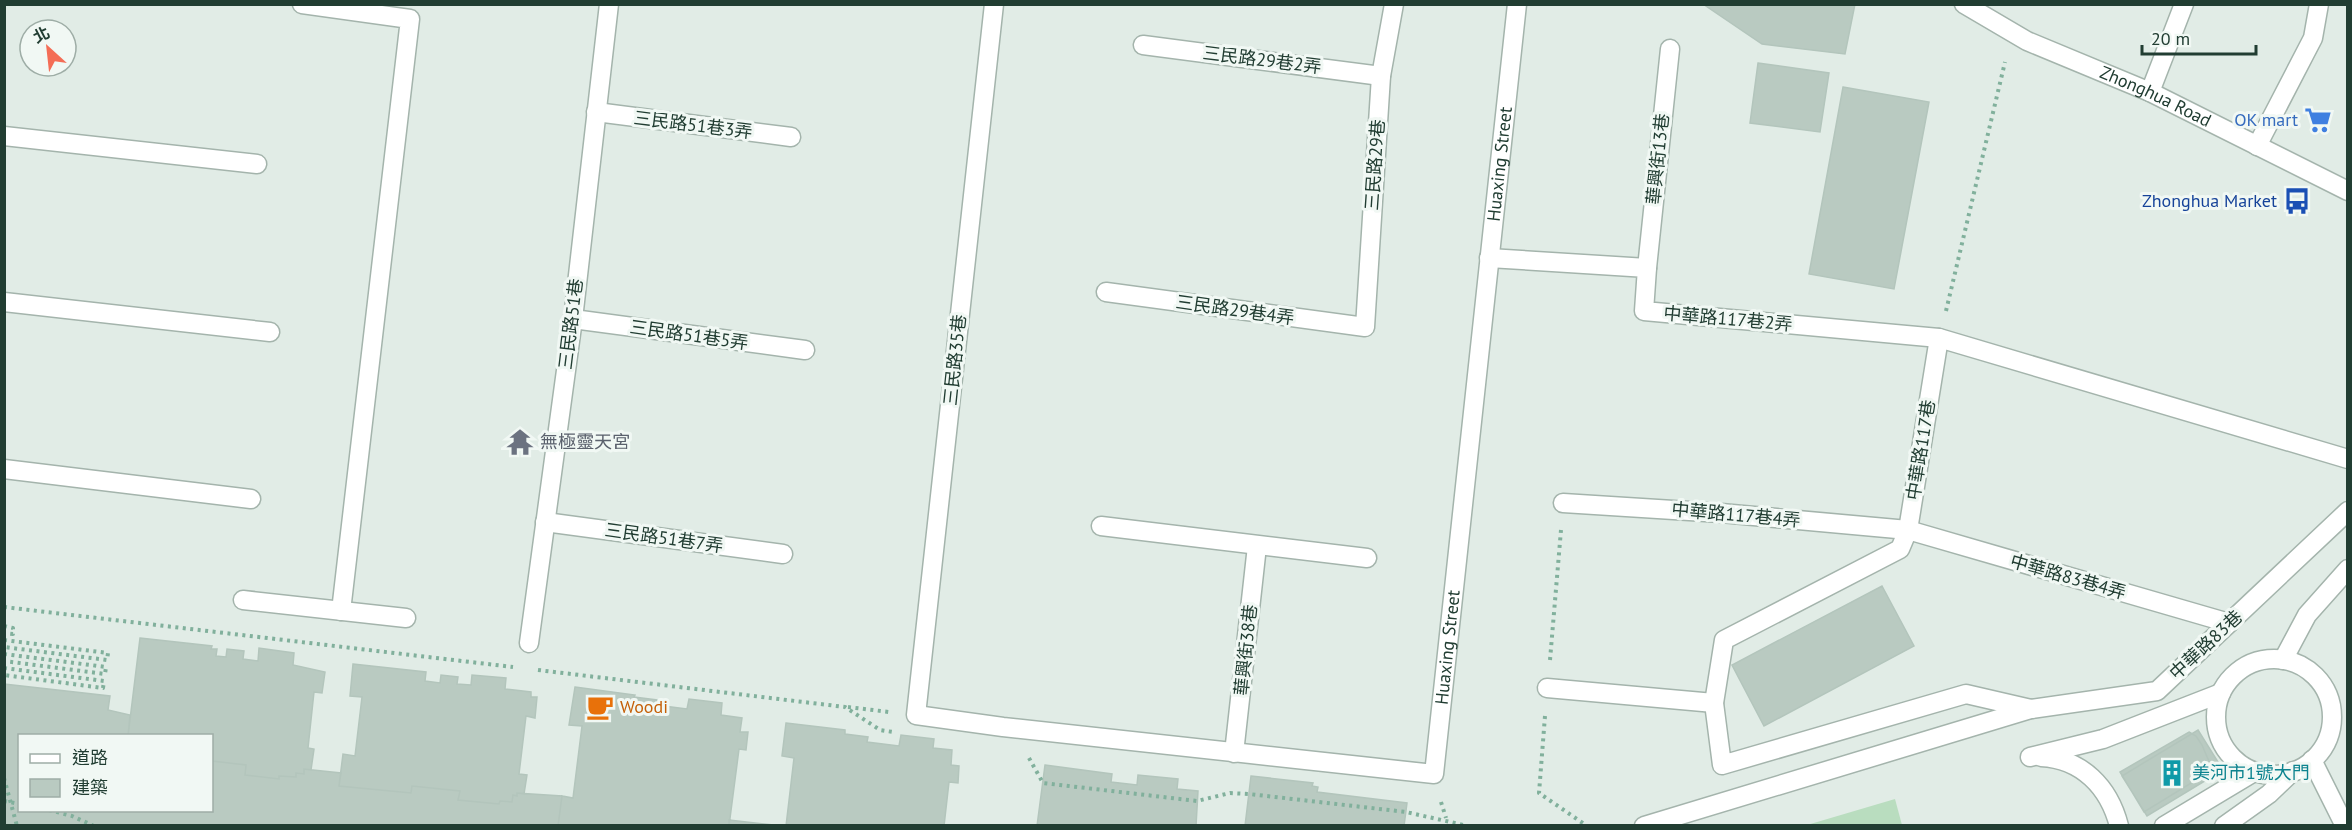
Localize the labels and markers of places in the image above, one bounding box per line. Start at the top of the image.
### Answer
supermarket icon: OK mart [2303,105,2333,135]
place label: OK mart [2234,108,2298,131]
bus stop icon: Zhonghua Market [2282,186,2312,216]
place label: Zhonghua Market [2142,189,2277,212]
temple icon: 無極靈天宮 [505,427,535,457]
place label: 無極靈天宮 [540,430,630,453]
cafe icon: Woodi [585,692,615,722]
place label: Woodi [620,695,668,718]
building icon: 美河市1號大門 [2157,758,2187,788]
place label: 美河市1號大門 [2192,761,2310,784]

